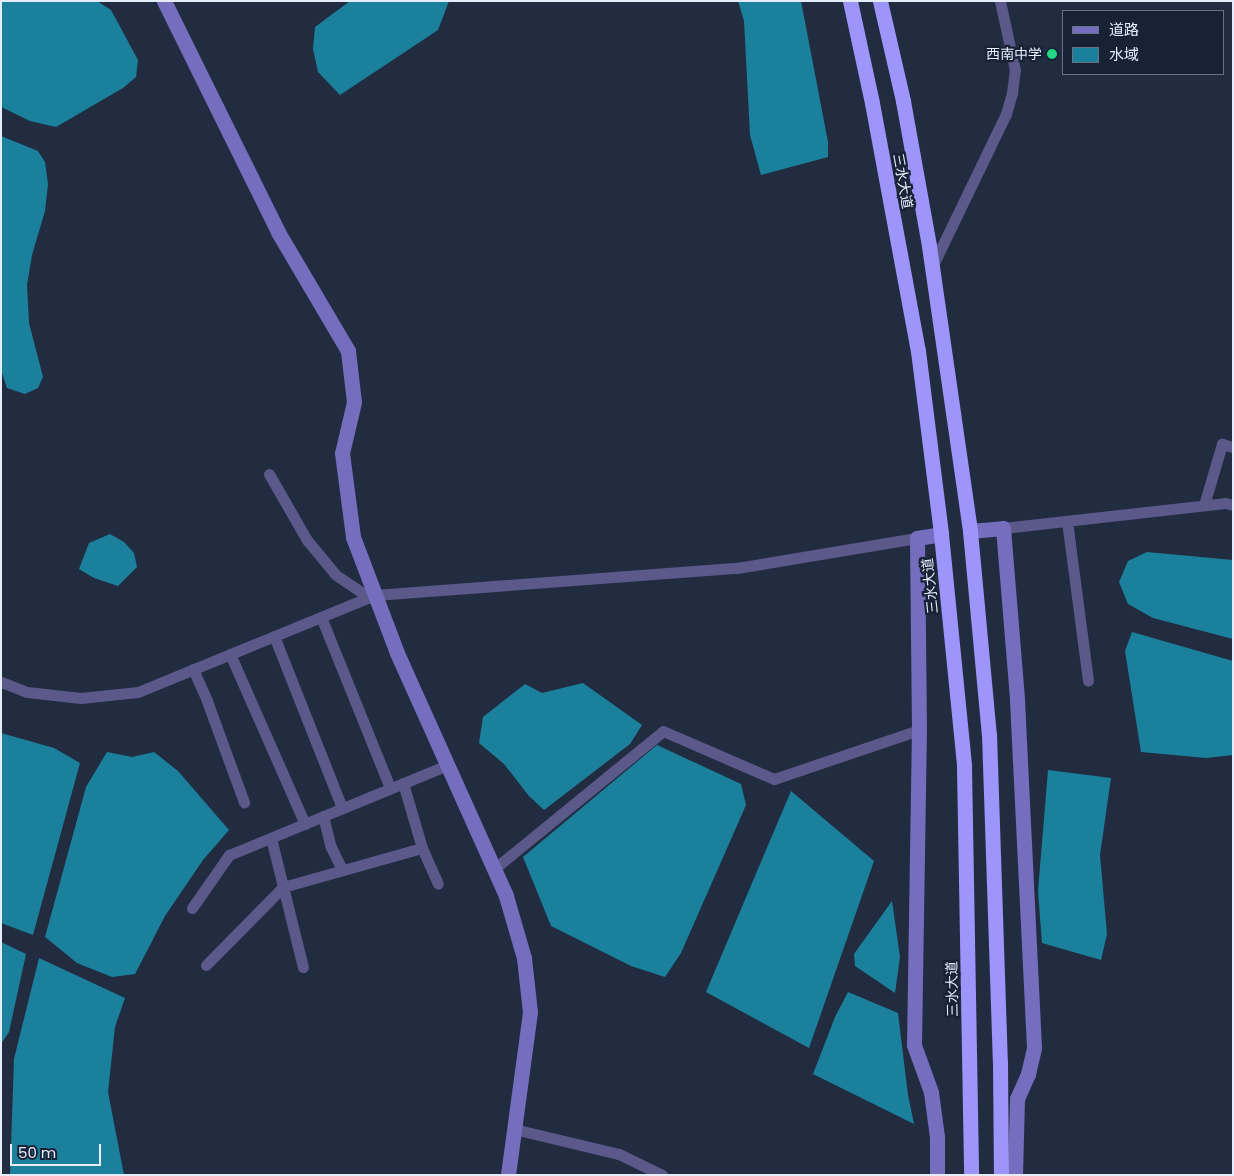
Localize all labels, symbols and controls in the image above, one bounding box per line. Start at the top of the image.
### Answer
legend [1062,10,1224,75]
text: 道路 [1109,19,1139,40]
text: 水域 [1109,44,1139,65]
place label: 西南中学 [986,46,1042,62]
marker: 西南中学 [1046,48,1058,60]
street label: 三水大道 [890,152,916,210]
street label: 三水大道 [919,557,941,615]
street label: 三水大道 [943,961,961,1017]
scale bar [12,1134,104,1166]
text: 50 m [18,1142,56,1163]

